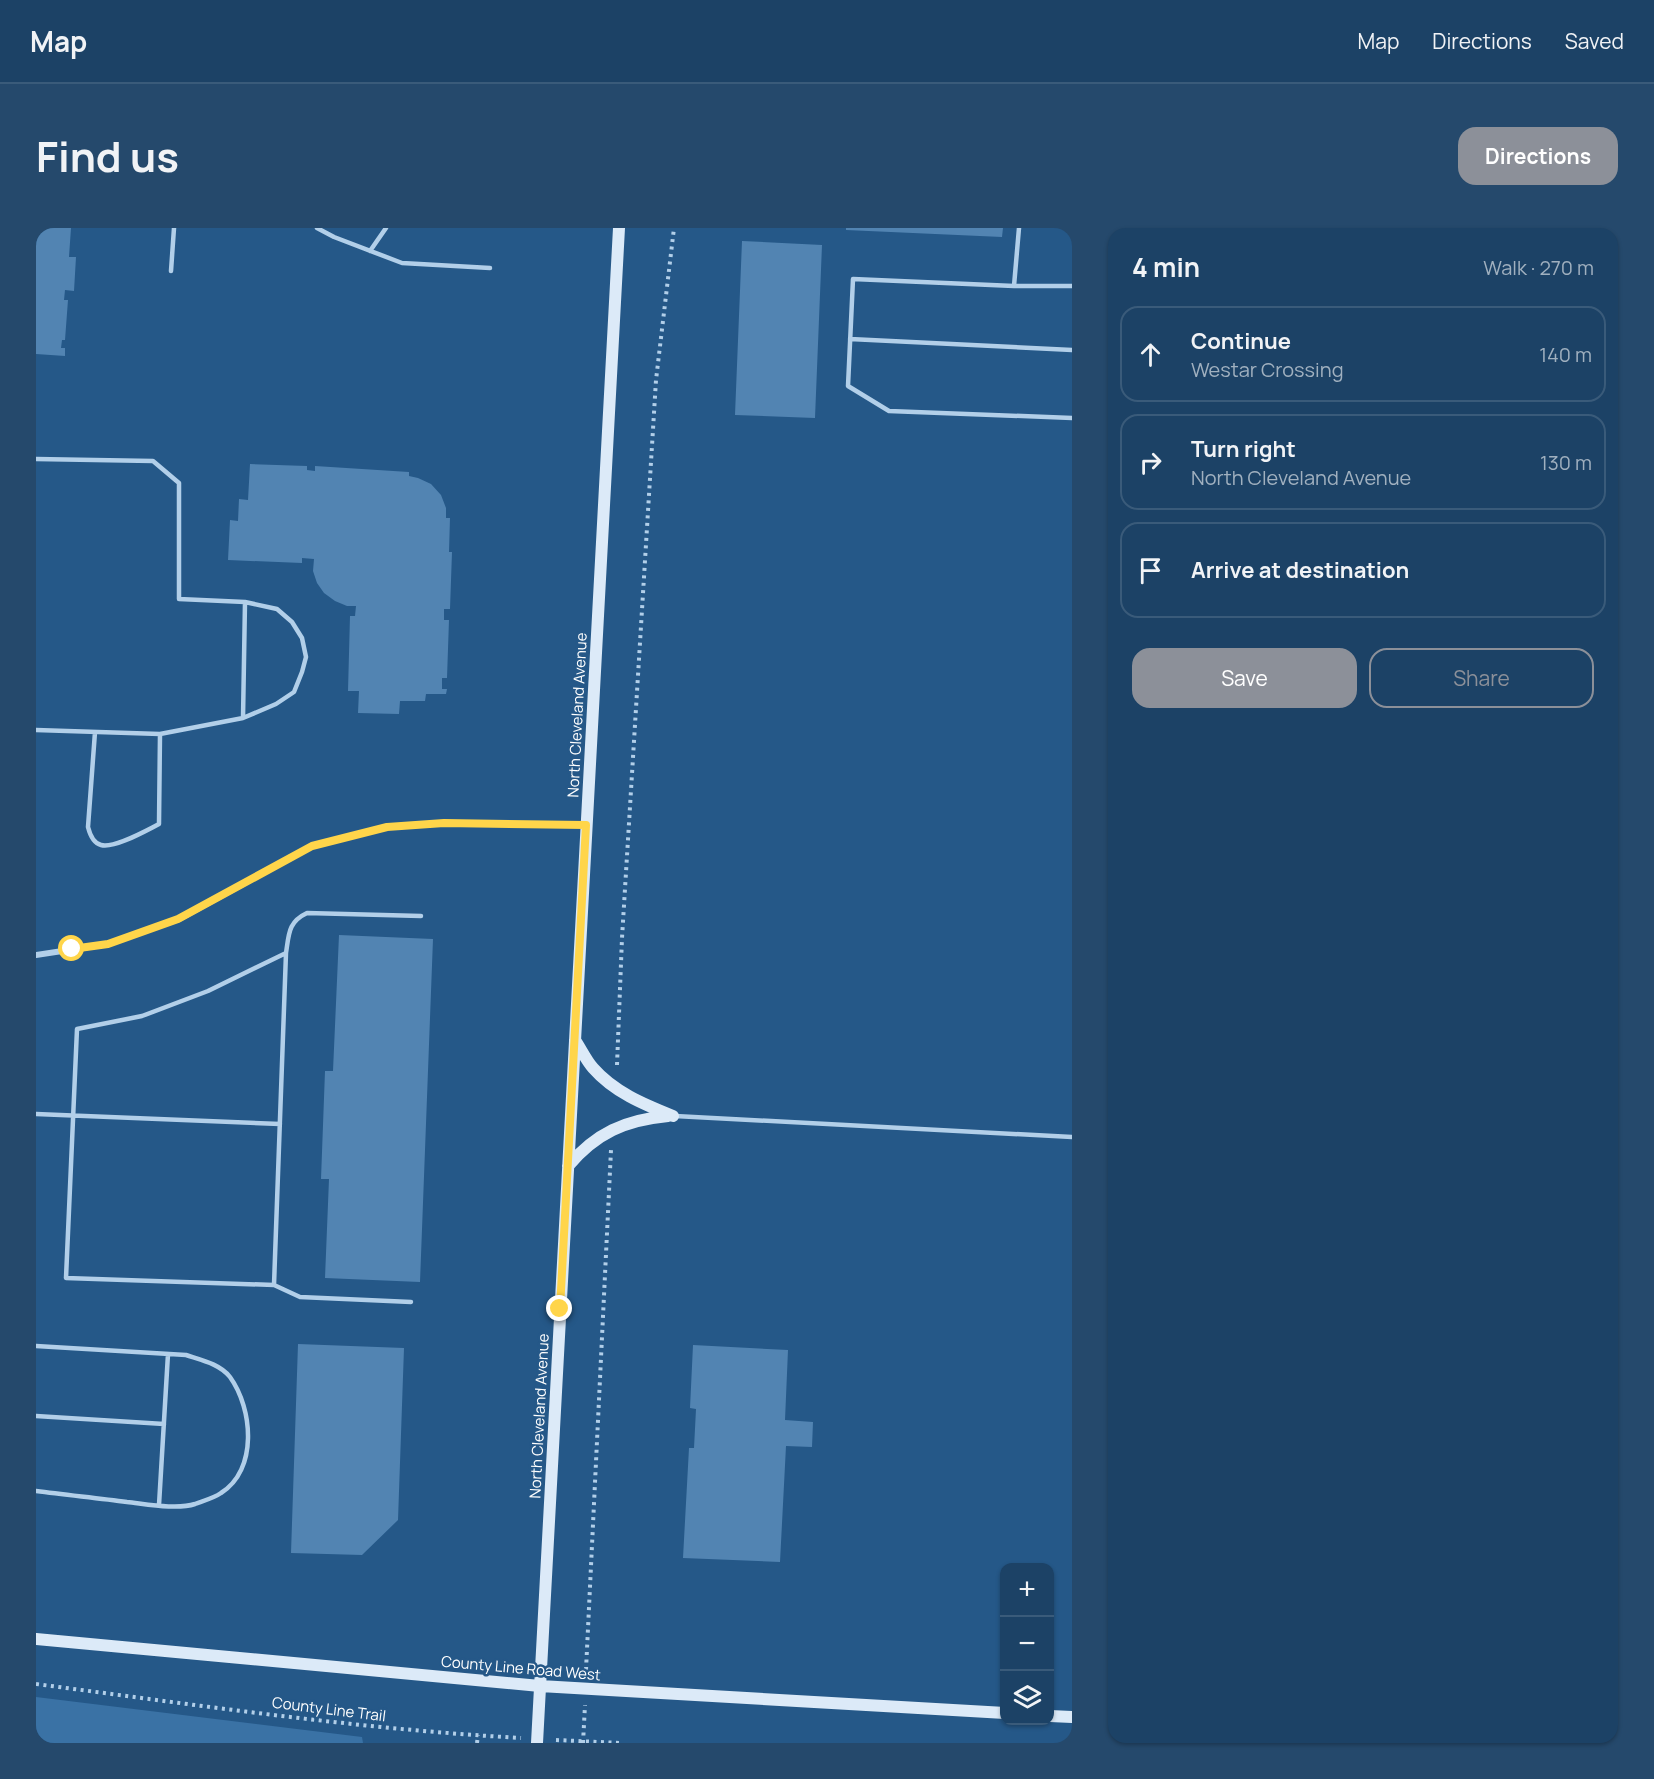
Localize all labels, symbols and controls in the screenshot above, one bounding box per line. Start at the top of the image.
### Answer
text: Map [30,22,87,60]
text: Map [1358,27,1399,55]
text: Directions [1432,27,1532,55]
text: Saved [1565,27,1624,55]
text: Find us [36,127,179,185]
button: Directions [1458,127,1618,185]
text: 4 min [1132,249,1200,285]
text: Walk · 270 m [1483,254,1594,281]
text: Continue [1191,326,1291,356]
icon: ahead [1134,338,1167,371]
text: 140 m [1539,341,1592,368]
text: Westar Crossing [1191,356,1343,383]
text: Turn right [1191,434,1296,464]
icon: right [1134,446,1167,479]
text: 130 m [1540,449,1592,476]
text: North Cleveland Avenue [1191,464,1411,491]
icon: arrive [1134,554,1167,587]
text: Arrive at destination [1191,555,1409,585]
street label: North Cleveland Avenue [562,632,592,798]
button: Save [1132,648,1357,708]
button: Share [1369,648,1594,708]
route start [58,935,84,961]
route end [546,1295,572,1321]
street label: North Cleveland Avenue [524,1333,554,1499]
map controls [1000,1563,1054,1725]
button: + [1000,1563,1054,1617]
button: − [1000,1617,1054,1671]
street label: County Line Road West [440,1651,602,1685]
button: layers [1000,1671,1054,1725]
street label: County Line Trail [271,1692,387,1726]

